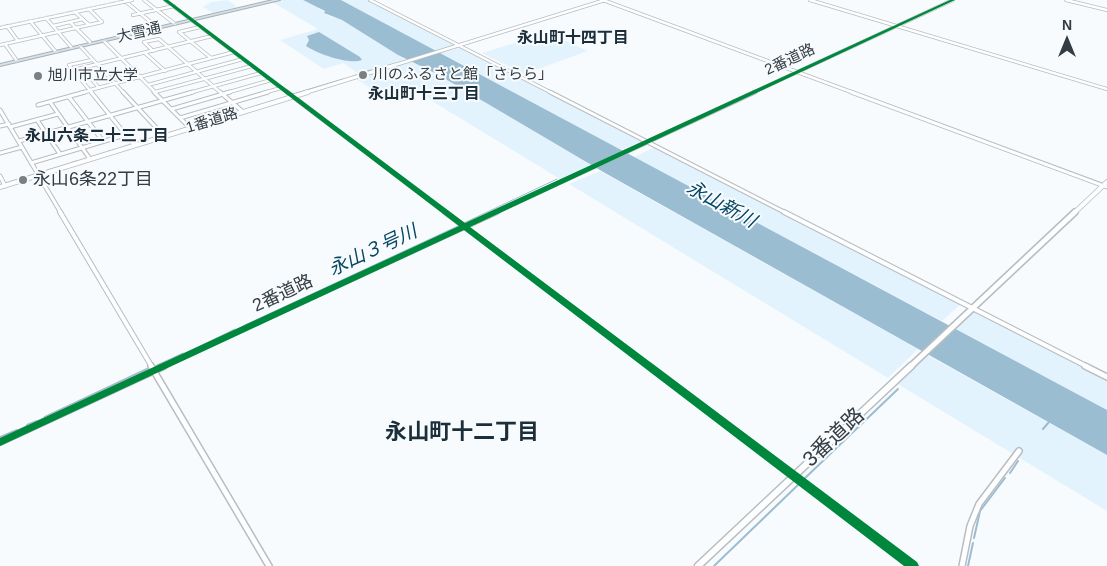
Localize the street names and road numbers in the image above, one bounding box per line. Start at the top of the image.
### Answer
street label: 大雪通 [115,19,163,47]
street label: 2番道路 [762,41,818,79]
street label: 1番道路 [184,105,240,137]
street label: 2番道路 [249,271,317,317]
street label: 3番道路 [798,403,870,473]

